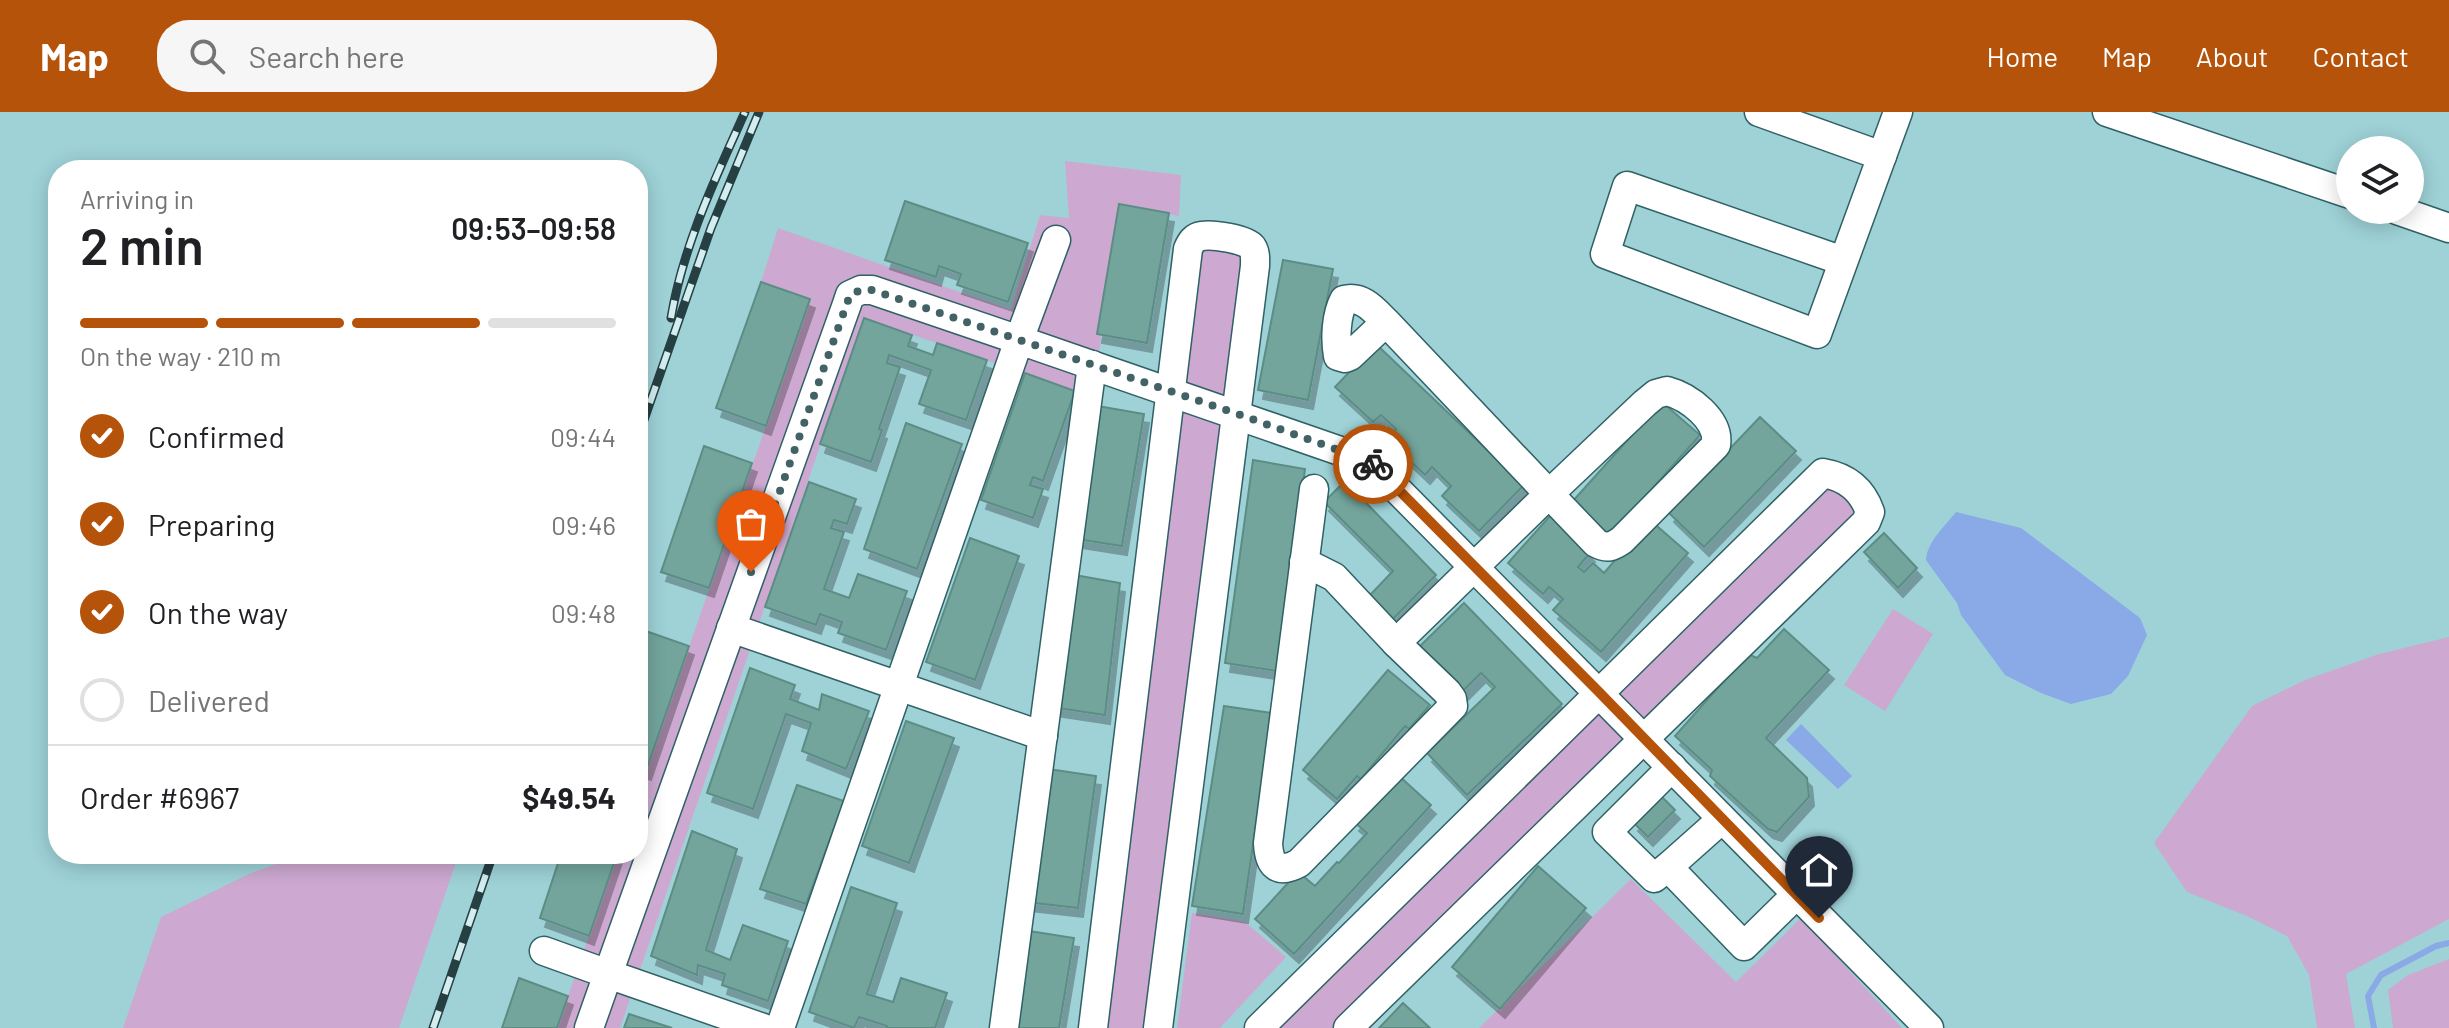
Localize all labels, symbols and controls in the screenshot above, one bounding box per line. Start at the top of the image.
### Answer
search box [157,20,717,92]
text: Map [40,33,109,79]
icon: search [185,34,229,78]
text: Search here [249,38,405,74]
text: Home [1987,39,2058,73]
text: Map [2102,39,2152,73]
text: About [2196,39,2268,73]
text: Contact [2312,39,2409,73]
map controls [2336,136,2424,224]
button: layers [2336,136,2424,224]
text: Arriving in [80,183,194,214]
text: 09:53–09:58 [451,210,616,246]
text: 2 min [80,213,204,275]
text: On the way · 210 m [80,340,281,371]
icon: check [80,414,124,458]
text: Confirmed [148,418,285,454]
text: 09:44 [550,421,616,452]
courier [1333,424,1413,504]
icon: bike [1351,442,1395,486]
pin [717,490,785,572]
icon: check [80,502,124,546]
icon: bag [729,502,773,546]
text: Preparing [148,506,275,542]
text: 09:46 [551,509,616,540]
icon: check [80,590,124,634]
text: On the way [148,594,288,630]
text: 09:48 [551,597,616,628]
text: Delivered [148,682,270,718]
text: Order #6967 [80,779,239,815]
text: $49.54 [522,779,616,815]
pin [1785,836,1853,918]
icon: home [1797,848,1841,892]

